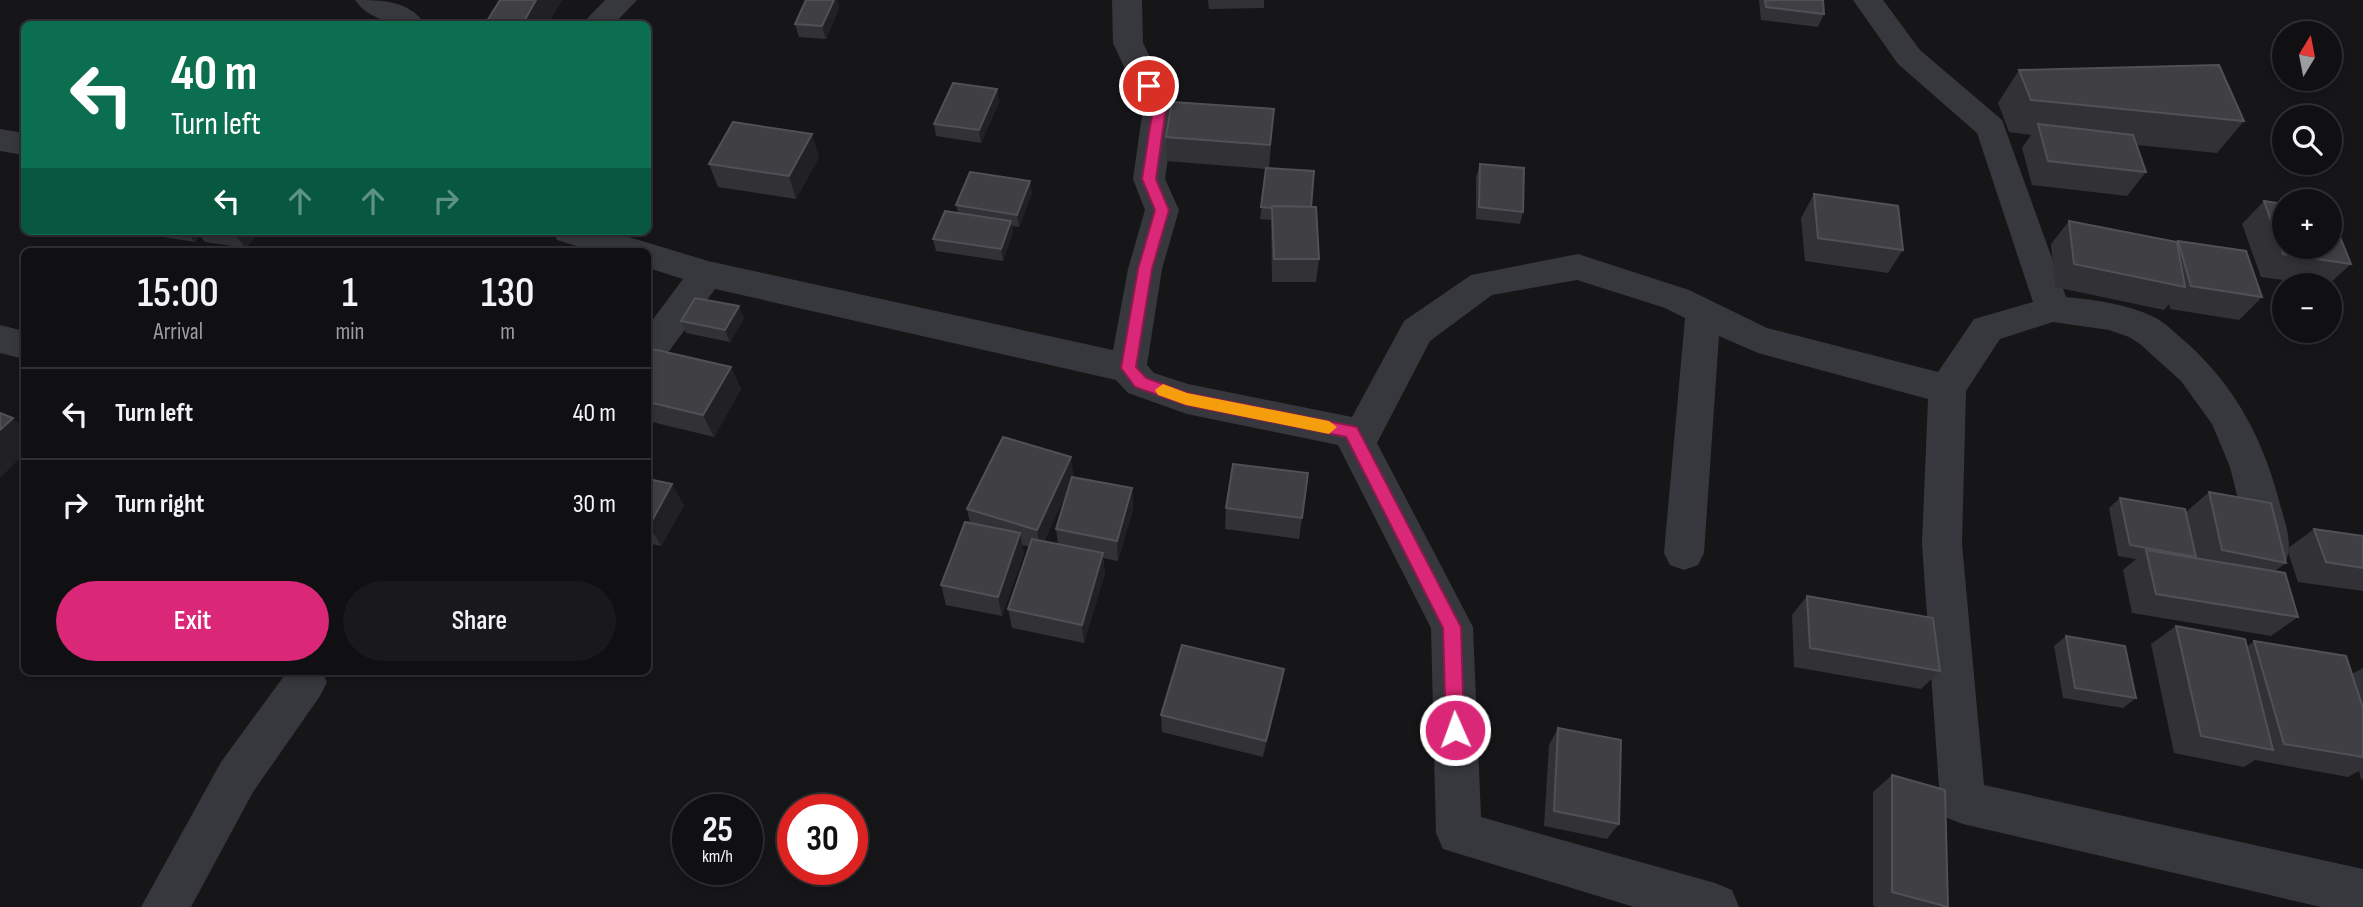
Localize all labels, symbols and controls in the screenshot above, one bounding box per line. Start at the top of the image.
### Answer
north arrow [2272,21,2342,91]
map controls [2272,21,2342,343]
text: 40 m [171,45,257,104]
icon: left [56,49,147,140]
pin [1119,56,1179,116]
icon: arrive [1130,67,1168,105]
text: Turn left [171,105,261,144]
button: search [2272,105,2342,175]
icon: left [208,182,246,220]
icon: ahead [281,182,319,220]
icon: ahead [354,182,392,220]
icon: right [427,182,465,220]
button: + [2272,189,2342,259]
text: 15:00 [138,268,219,319]
text: 1 [342,268,358,319]
text: 130 [481,268,534,319]
button: − [2272,273,2342,343]
text: Arrival [153,318,203,346]
text: min [335,318,364,346]
text: m [500,318,515,346]
icon: left [56,395,94,433]
text: Turn left [115,398,193,429]
text: 40 m [573,398,616,429]
icon: right [56,486,94,524]
text: Turn right [115,489,204,520]
text: 30 m [573,489,616,520]
button: Exit [56,581,329,661]
button: Share [343,581,616,661]
position arrow [1418,693,1492,767]
speed limit sign: 30 [777,794,868,885]
text: 25 [702,809,733,852]
text: km/h [702,846,733,867]

